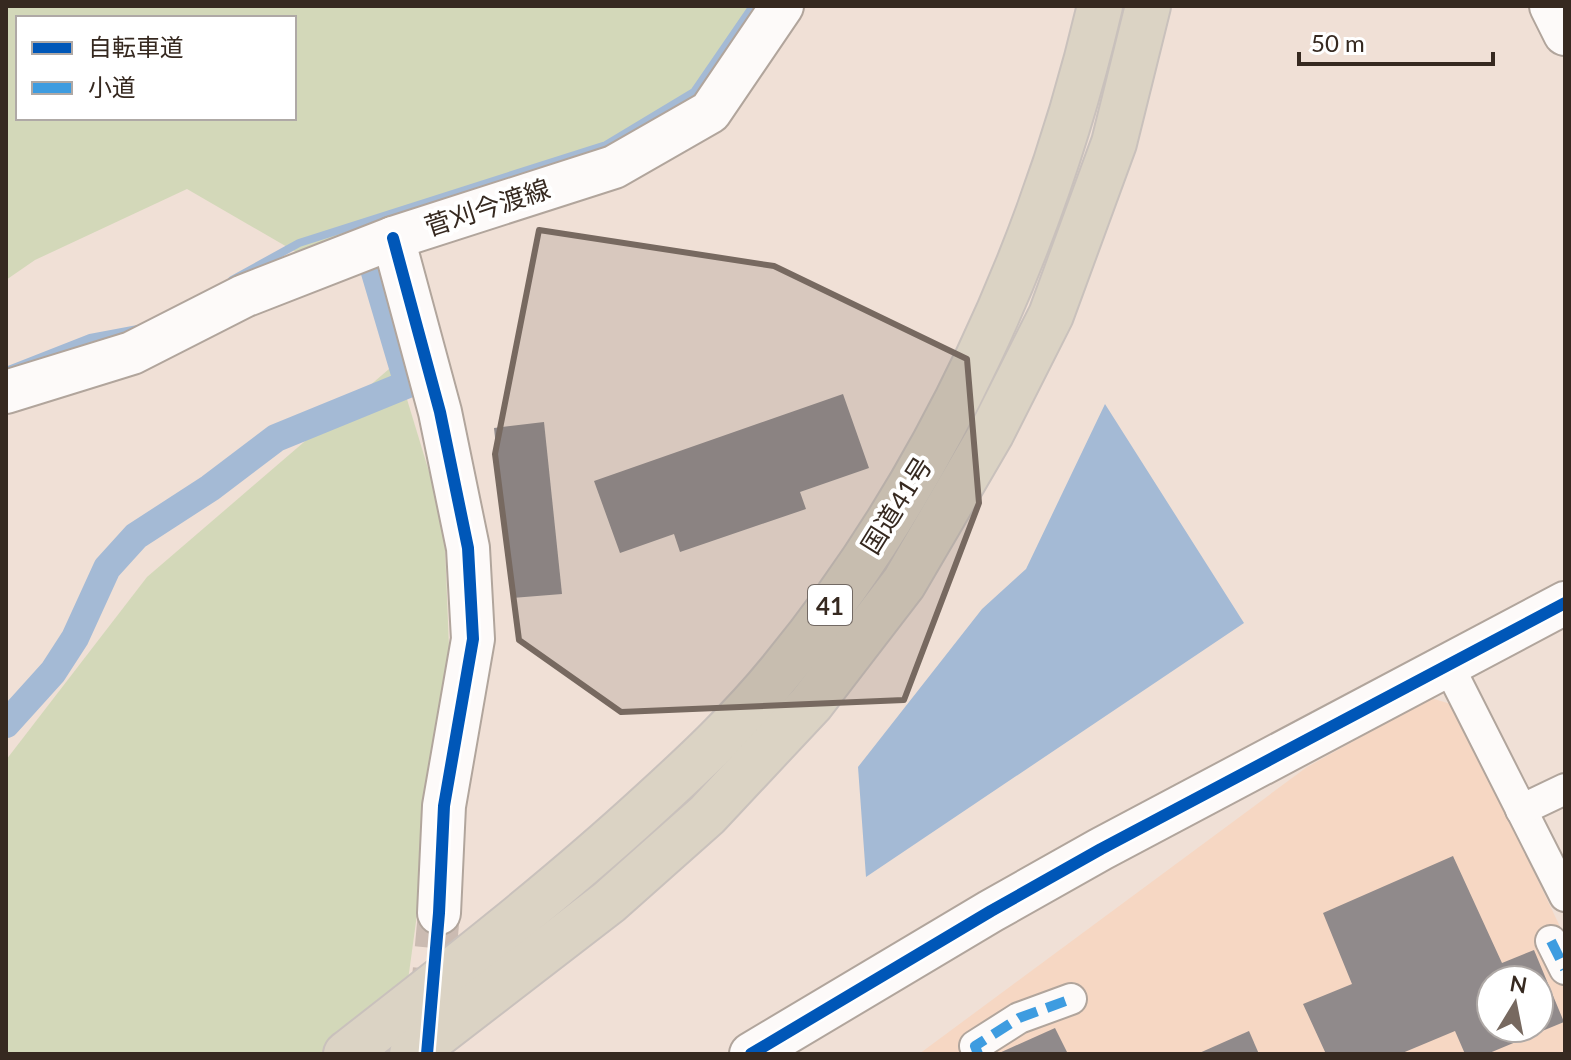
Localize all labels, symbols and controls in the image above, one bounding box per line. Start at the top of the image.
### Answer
legend [16,16,296,120]
scale bar [1299,16,1493,66]
text: 50 m [1311,28,1365,57]
text: 自転車道 [88,32,184,61]
text: 小道 [88,72,136,101]
street label: 菅刈今渡線 [420,172,554,242]
street label: 国道41号 [854,451,938,559]
road number: 41 [808,585,852,625]
north arrow [1475,964,1555,1044]
text: N [1508,969,1529,999]

